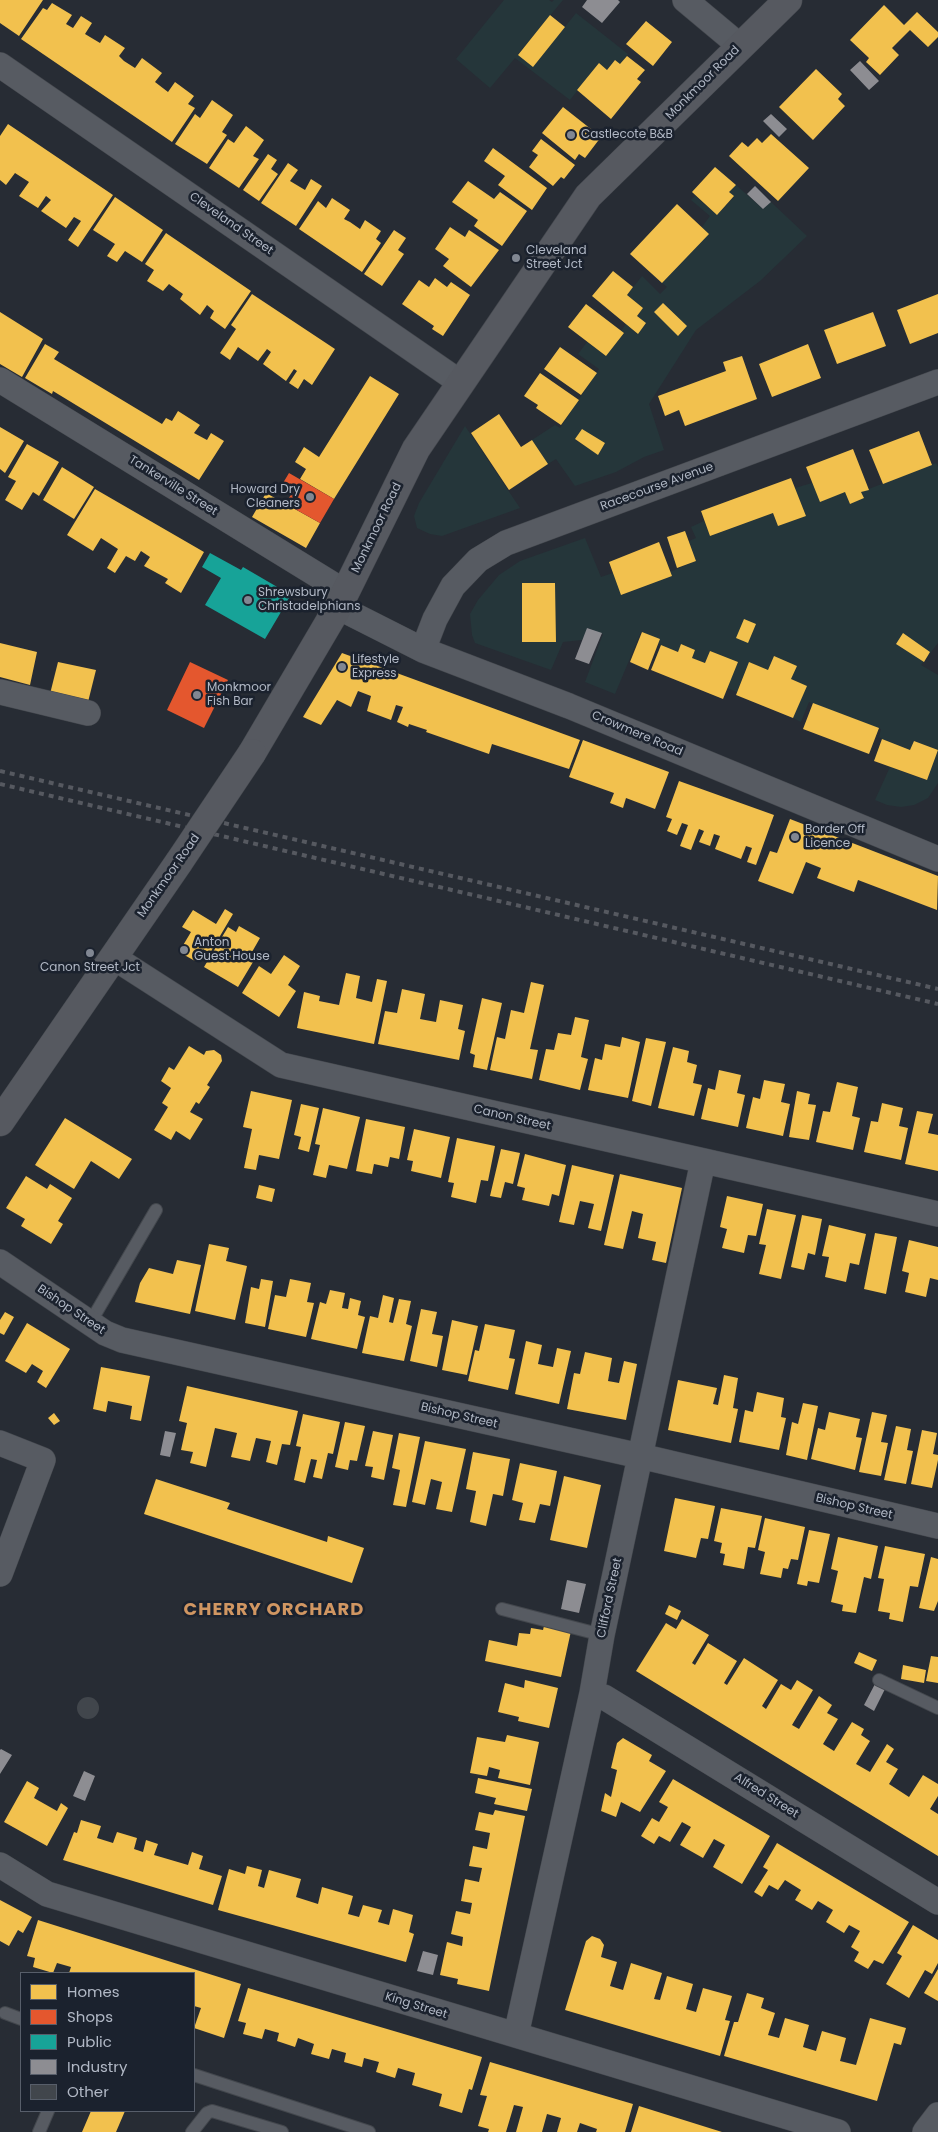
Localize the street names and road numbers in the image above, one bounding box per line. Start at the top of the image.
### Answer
street label: Monkmoor Road [663,43,743,123]
street label: Cleveland Street [186,190,276,258]
street label: Tankerville Street [126,453,220,519]
street label: Racecourse Avenue [599,460,715,514]
street label: Monkmoor Road [349,481,405,575]
street label: Crowmere Road [589,708,685,760]
street label: Monkmoor Road [135,832,203,920]
street label: Canon Street [472,1102,552,1134]
street label: Bishop Street [34,1282,108,1338]
street label: Bishop Street [419,1400,499,1432]
street label: Bishop Street [814,1491,894,1523]
street label: Clifford Street [594,1557,626,1639]
street label: Alfred Street [731,1770,801,1822]
street label: King Street [383,1990,449,2022]

